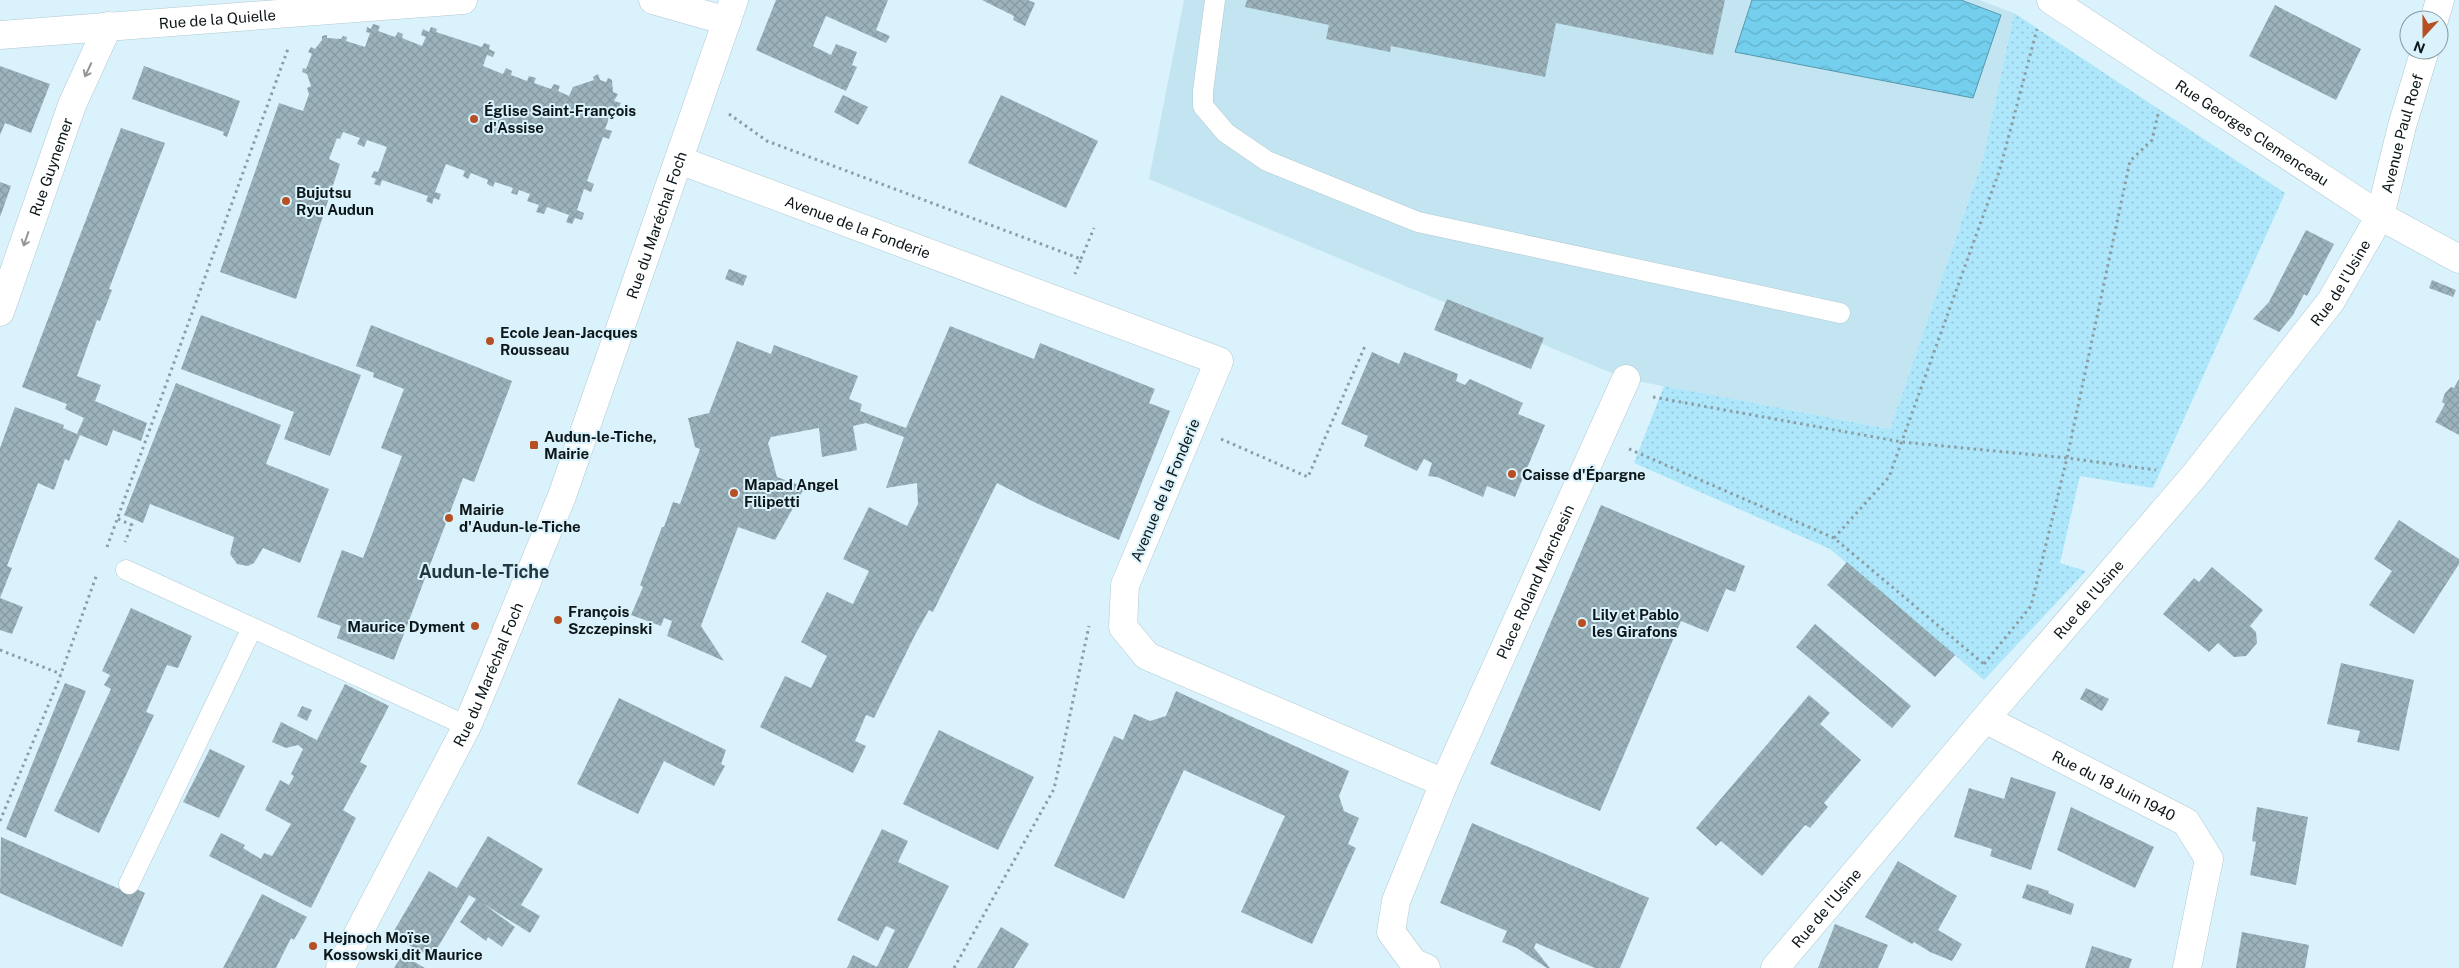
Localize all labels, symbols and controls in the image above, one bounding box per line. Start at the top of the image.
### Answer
street label: Rue de la Quielle [158,6,277,31]
north arrow [2399,10,2449,60]
text: N [2411,38,2427,57]
one-way arrow [83,62,92,77]
street label: Avenue Paul Roef [2377,72,2426,195]
street label: Rue Georges Clemenceau [2173,76,2332,189]
place label: Église Saint-François d'Assise [484,102,636,136]
marker: Église Saint-François d'Assise [468,113,480,125]
street label: Rue Guynemer [26,115,76,218]
street label: Rue du Maréchal Foch [623,149,689,301]
place label: Bujutsu Ryu Audun [296,184,374,218]
street label: Avenue de la Fonderie [783,192,933,261]
marker: Bujutsu Ryu Audun [280,195,292,207]
one-way arrow [20,230,30,246]
street label: Rue de l'Usine [2307,236,2373,329]
place label: Ecole Jean-Jacques Rousseau [500,324,638,358]
marker: Ecole Jean-Jacques Rousseau [484,335,496,347]
street label: Avenue de la Fonderie [1127,416,1203,564]
place label: Audun-le-Tiche, Mairie [544,428,657,462]
marker: Audun-le-Tiche, Mairie [528,439,540,451]
place label: Caisse d'Épargne [1522,466,1646,483]
marker: Caisse d'Épargne [1506,468,1518,480]
place label: Mapad Angel Filipetti [744,476,839,510]
marker: Mapad Angel Filipetti [728,487,740,499]
place label: Mairie d'Audun-le-Tiche [459,501,581,535]
street label: Place Roland Marchesin [1493,502,1577,661]
marker: Mairie d'Audun-le-Tiche [443,512,455,524]
street label: Rue de l'Usine [2050,556,2127,642]
district label: Audun-le-Tiche [419,561,549,582]
street label: Rue du Maréchal Foch [449,600,526,749]
place label: François Szczepinski [568,603,652,637]
place label: Lily et Pablo les Girafons [1592,606,1680,640]
marker: François Szczepinski [552,614,564,626]
marker: Lily et Pablo les Girafons [1576,617,1588,629]
place label: Maurice Dyment [347,618,465,635]
marker: Maurice Dyment [469,620,481,632]
street label: Rue du 18 Juin 1940 [2050,746,2179,824]
street label: Rue de l'Usine [1788,865,1864,951]
place label: Hejnoch Moïse Kossowski dit Maurice [323,929,483,963]
marker: Hejnoch Moïse Kossowski dit Maurice [307,940,319,952]

